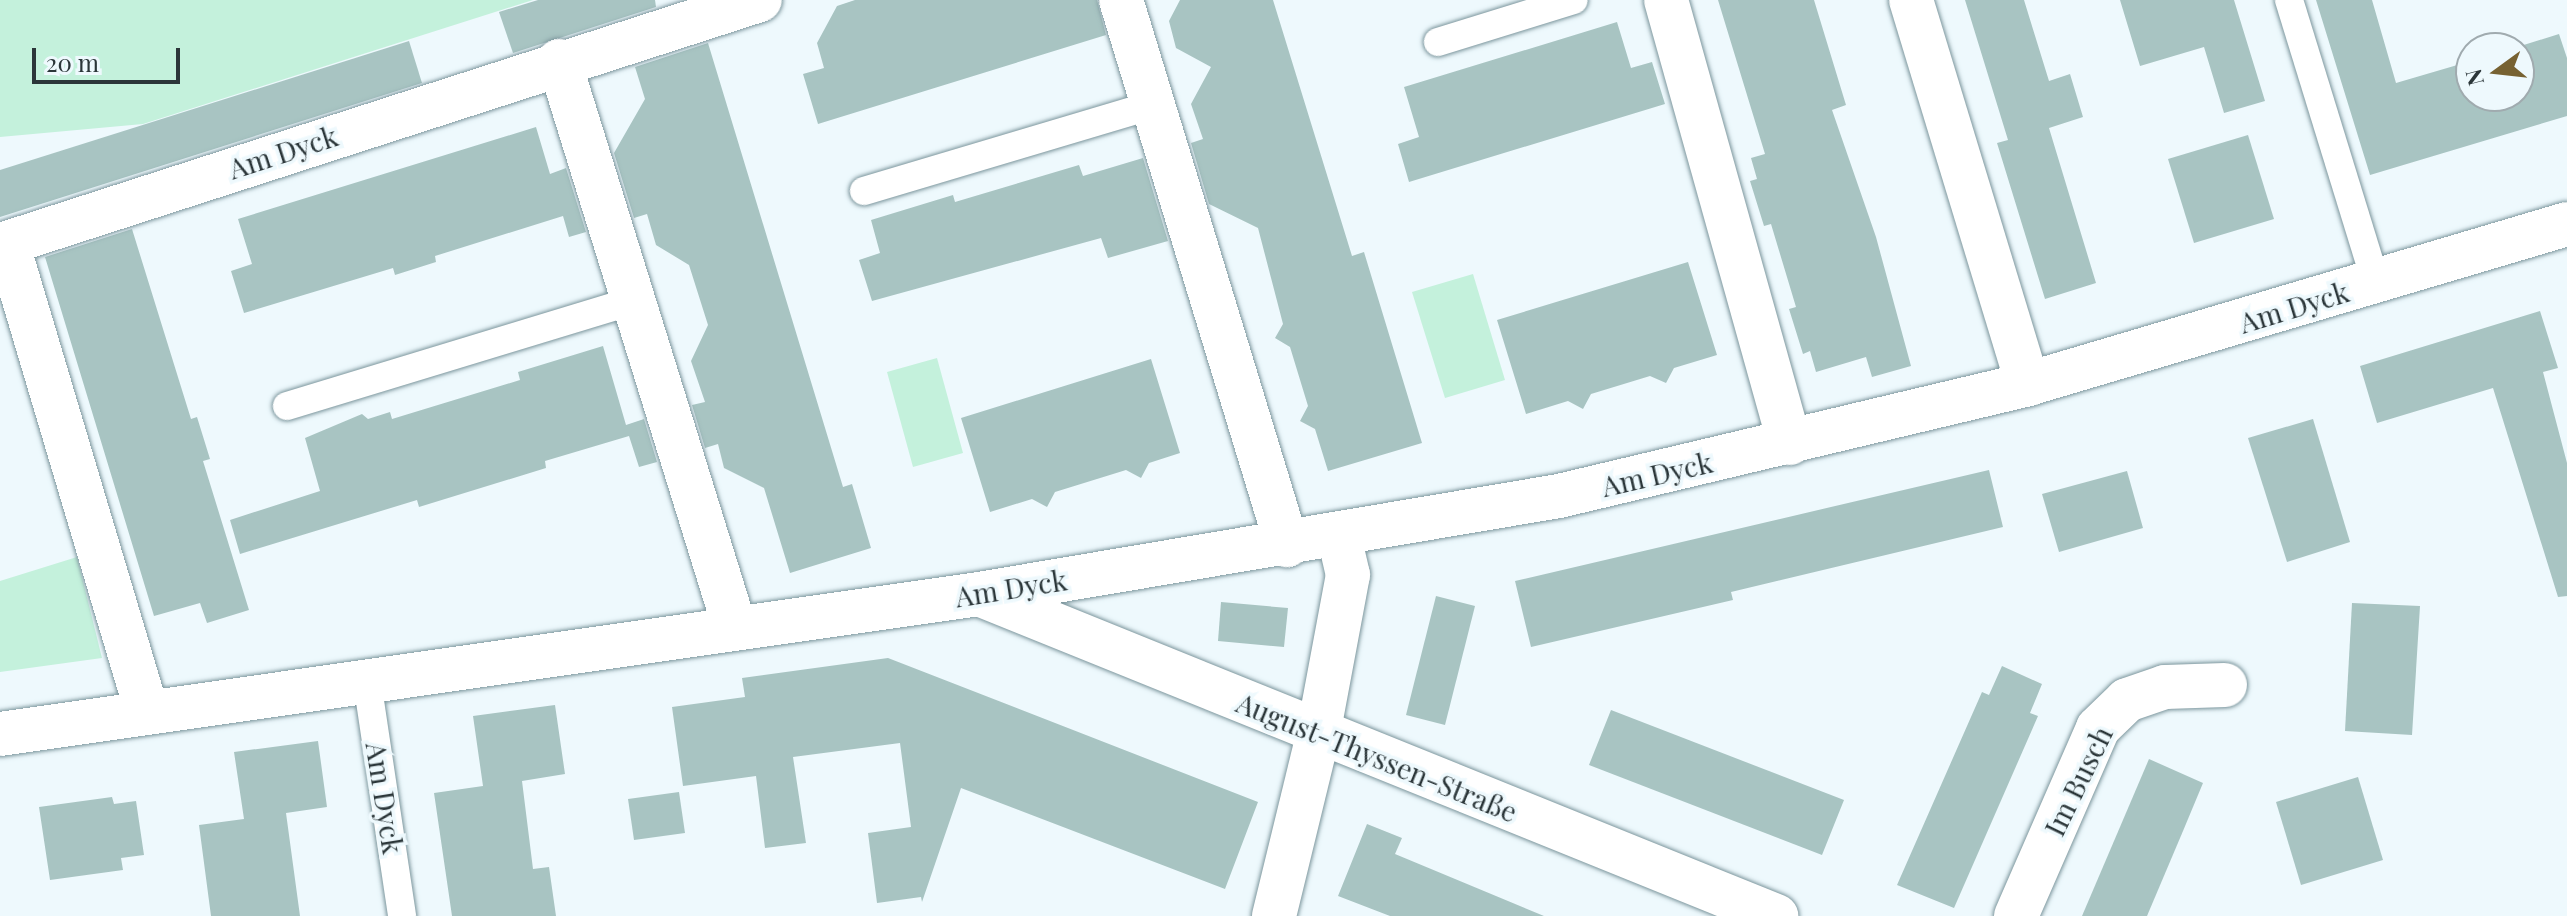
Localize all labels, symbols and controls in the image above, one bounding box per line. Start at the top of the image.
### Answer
scale bar [36,32,184,82]
north arrow [2455,32,2535,112]
text: 20 m [46,46,99,78]
text: N [2457,66,2490,89]
street label: Am Dyck [224,119,342,185]
street label: Am Dyck [2235,274,2353,340]
street label: Am Dyck [1598,445,1716,503]
street label: Am Dyck [953,563,1069,613]
street label: August-Thyssen-Straße [1232,685,1522,829]
street label: Im Busch [2037,721,2119,841]
street label: Am Dyck [360,740,410,856]

